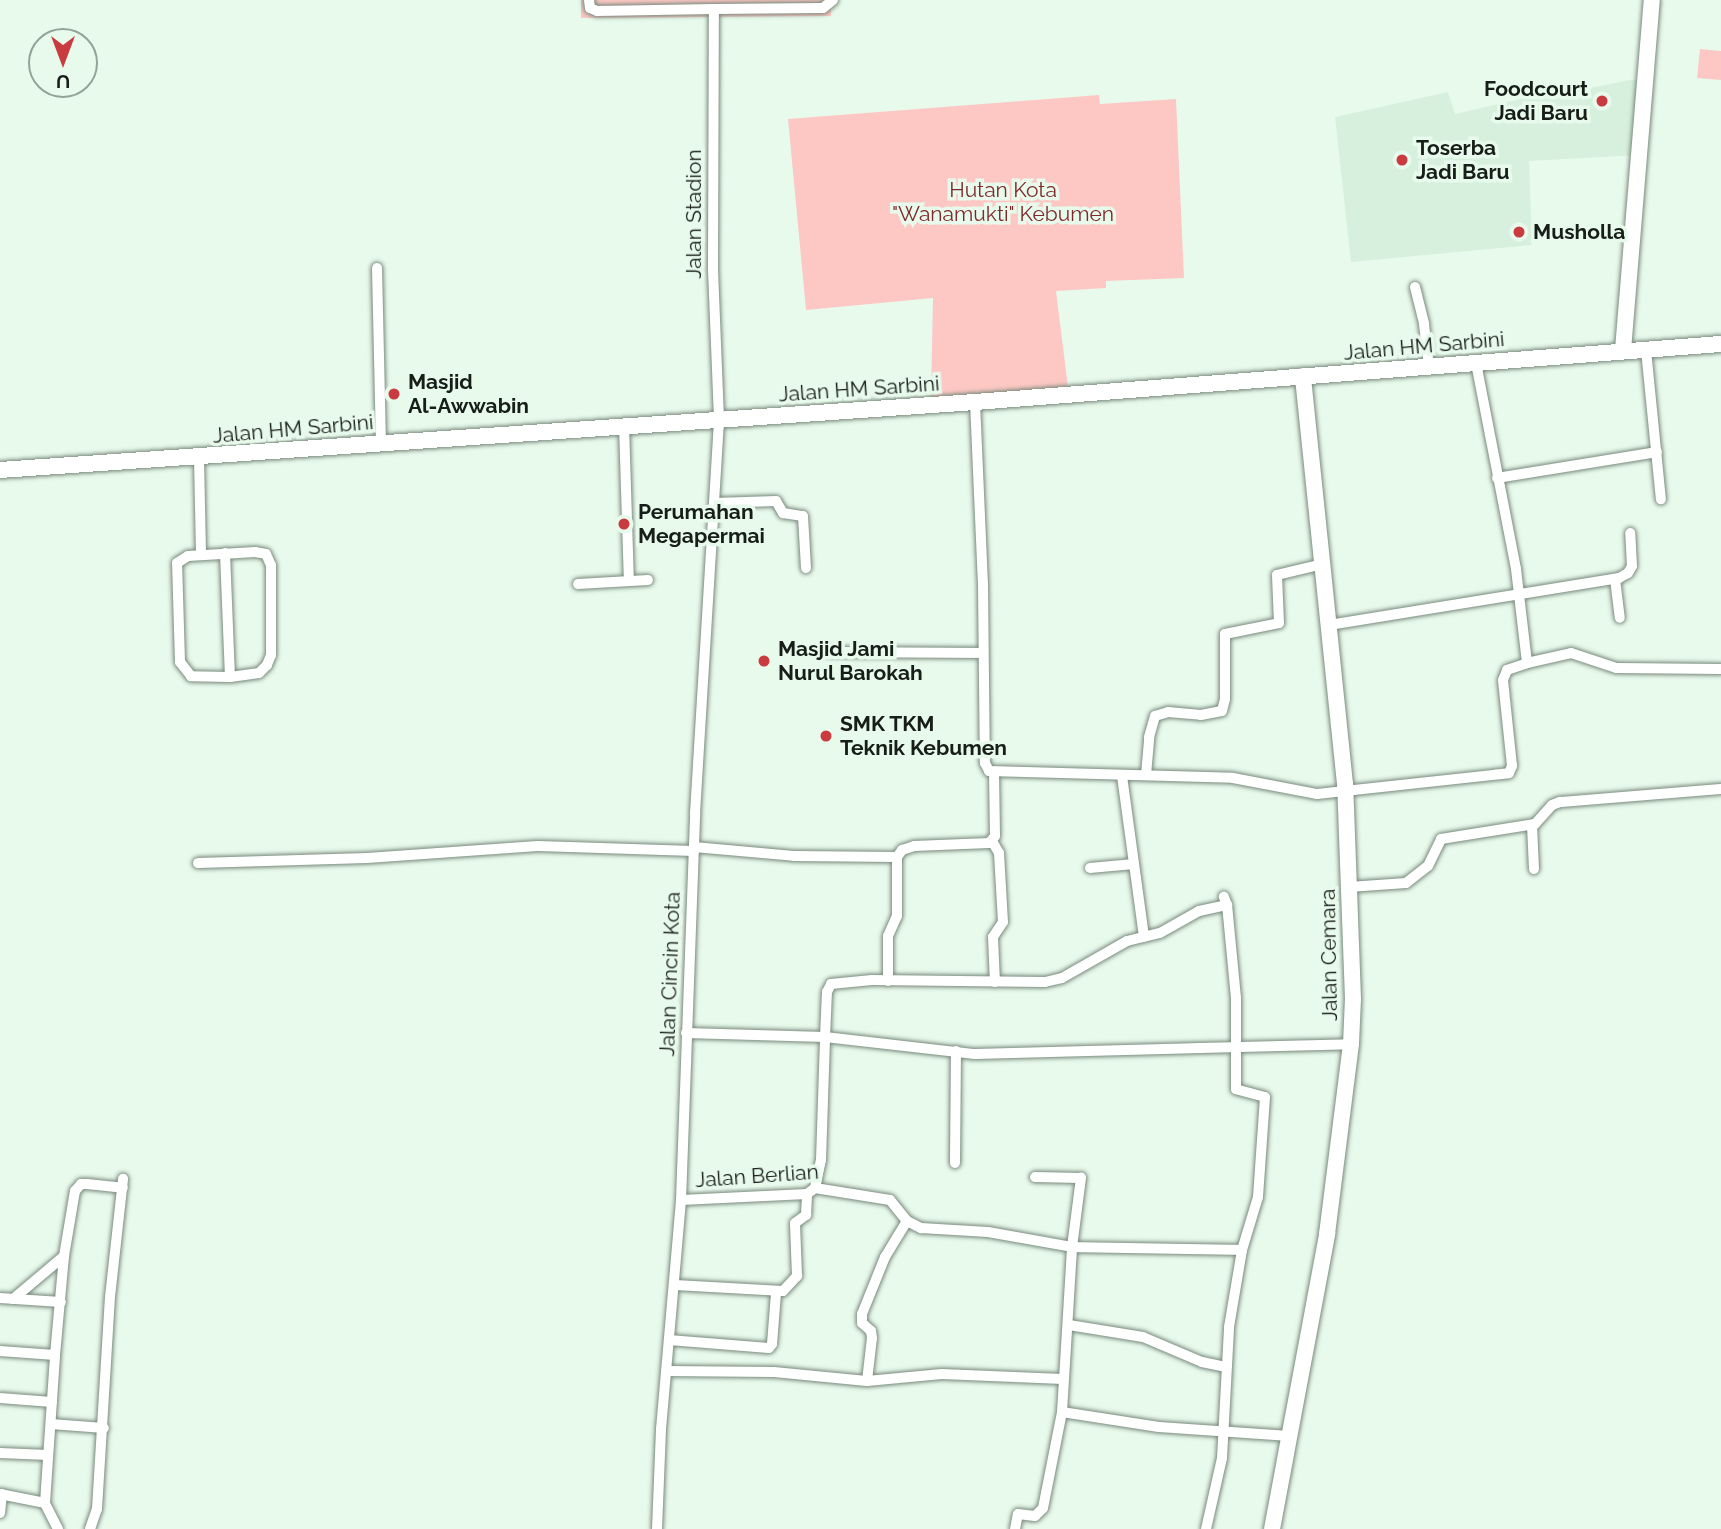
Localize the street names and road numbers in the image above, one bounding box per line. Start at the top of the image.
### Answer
street label: Jalan Stadion [681,149,707,279]
street label: Jalan HM Sarbini [1343,326,1505,366]
street label: Jalan HM Sarbini [778,371,940,407]
street label: Jalan HM Sarbini [212,409,374,449]
street label: Jalan Cemara [1315,889,1343,1021]
street label: Jalan Cincin Kota [655,891,685,1057]
street label: Jalan Berlian [694,1159,820,1193]

